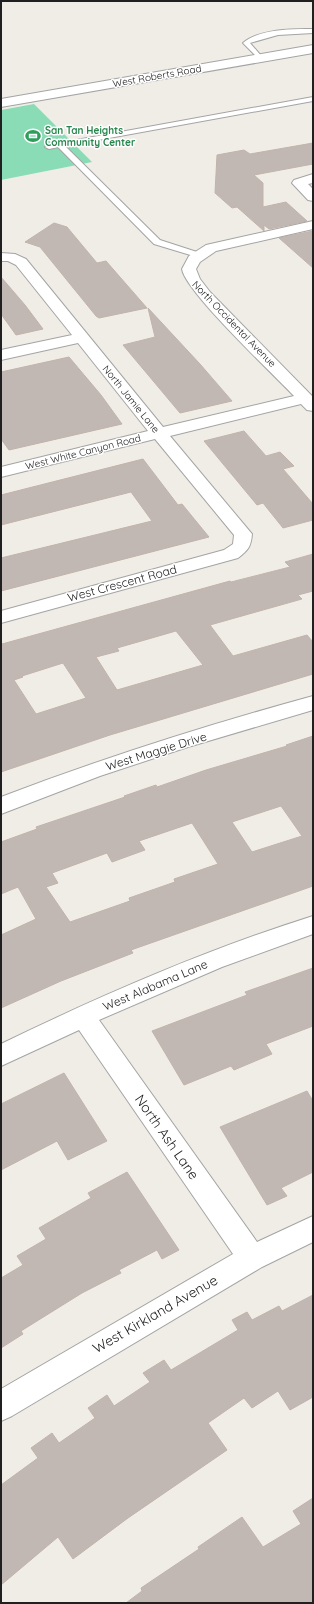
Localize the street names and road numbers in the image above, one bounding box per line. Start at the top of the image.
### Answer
street label: West Roberts Road [112,62,202,90]
street label: North Occidental Avenue [189,278,279,370]
street label: North Jamie Lane [100,363,162,436]
street label: West White Canyon Road [24,431,142,473]
street label: West Crescent Road [66,561,178,605]
street label: West Maggie Drive [104,728,209,774]
street label: West Alabama Lane [100,956,210,1014]
street label: North Ash Lane [131,1091,203,1183]
street label: West Kirkland Avenue [89,1271,221,1357]

